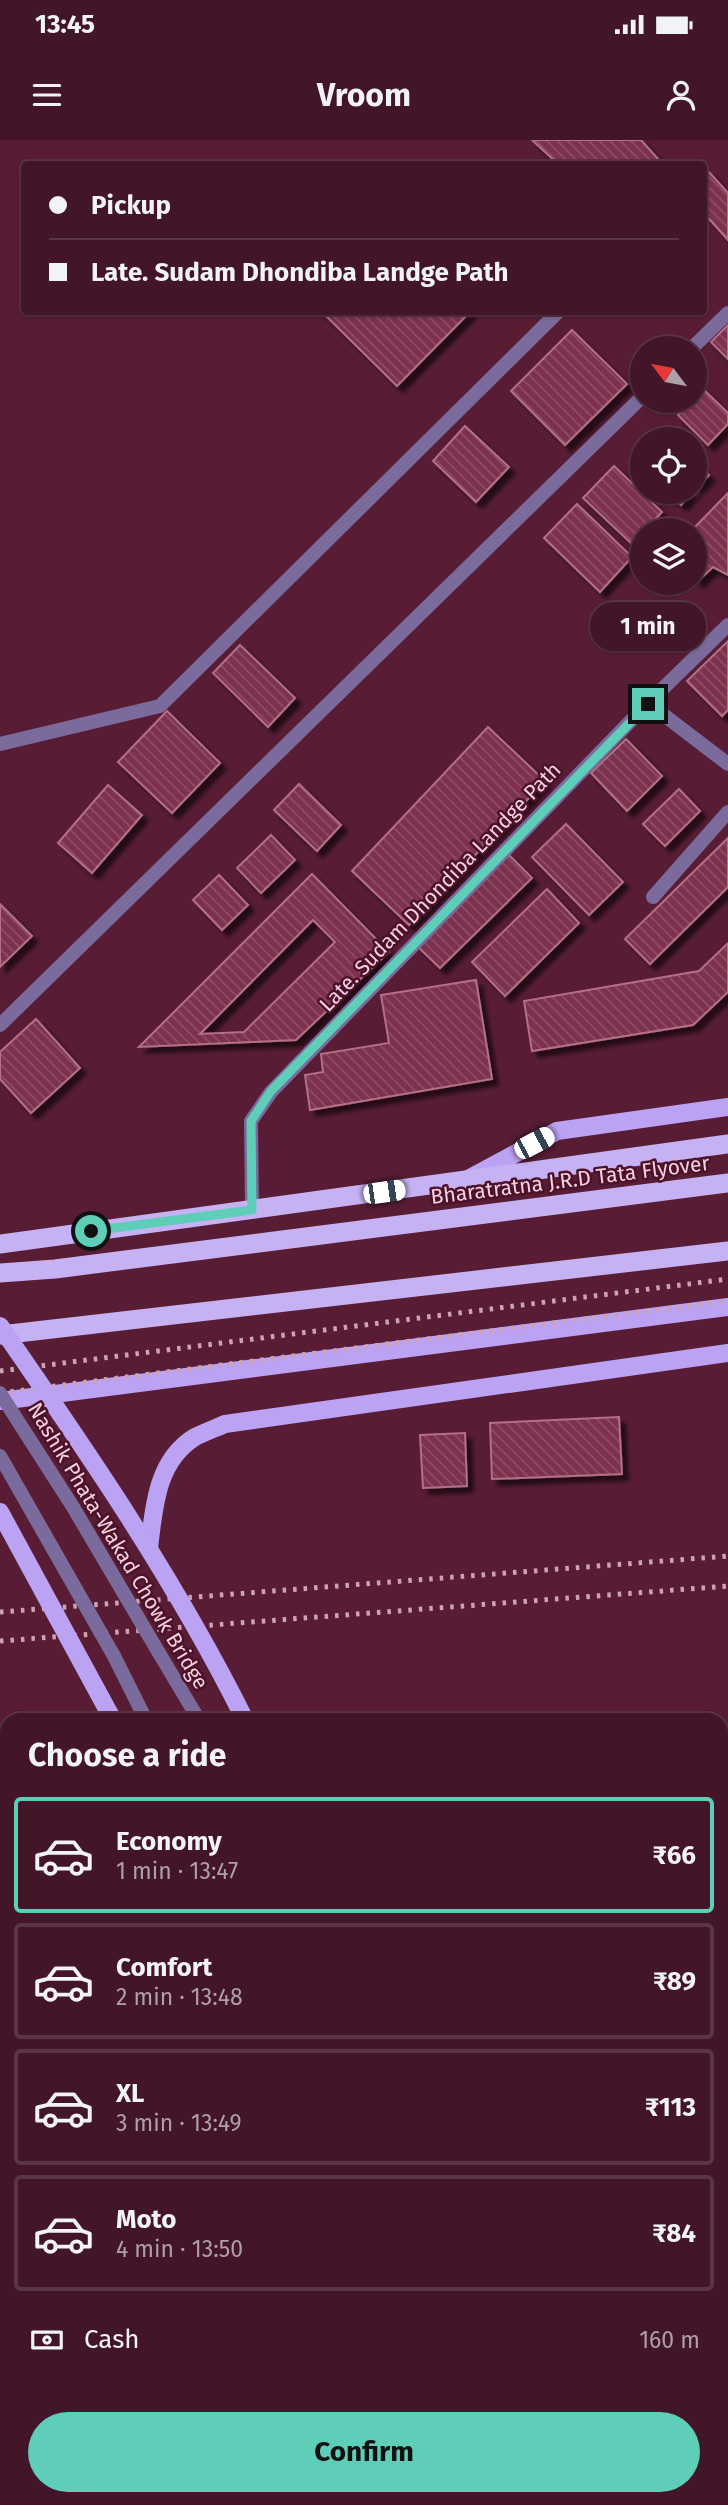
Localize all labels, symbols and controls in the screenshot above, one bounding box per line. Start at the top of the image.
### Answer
text: 13:45 [35,9,95,40]
icon: menu [28,76,66,114]
text: Vroom [317,76,411,114]
icon: person [662,76,700,114]
text: Pickup [91,190,171,221]
text: Late. Sudam Dhondiba Landge Path [91,257,509,288]
north arrow [630,336,707,413]
map controls [630,336,707,595]
button: locate [630,427,707,504]
button: layers [630,518,707,595]
callout: 1 min [590,602,706,652]
text: 1 min [620,612,676,640]
route end [632,688,664,720]
street label: Late. Sudam Dhondiba Landge Path [314,757,566,1017]
car [511,1124,558,1162]
street label: Bharatratna J.R.D Tata Flyover [429,1150,711,1210]
car [362,1179,407,1205]
route start [75,1215,107,1247]
street label: Nashik Phata-Wakad Chowk Bridge [22,1398,214,1694]
text: Choose a ride [28,1736,226,1774]
icon: car [32,1824,95,1887]
text: Economy [116,1826,222,1857]
text: ₹66 [653,1840,696,1871]
text: 1 min · 13:47 [116,1857,238,1885]
icon: car [32,1950,95,2013]
text: Comfort [116,1952,212,1983]
text: ₹89 [653,1966,696,1997]
text: 2 min · 13:48 [116,1983,243,2011]
icon: car [32,2076,95,2139]
text: XL [116,2078,144,2109]
text: ₹113 [645,2092,696,2123]
text: 3 min · 13:49 [116,2109,242,2137]
icon: car [32,2202,95,2265]
text: Moto [116,2204,176,2235]
text: ₹84 [652,2218,696,2249]
text: 4 min · 13:50 [116,2235,243,2263]
icon: cash [28,2321,66,2359]
text: Cash [84,2324,140,2355]
text: 160 m [639,2326,700,2354]
button: Confirm [28,2412,700,2492]

